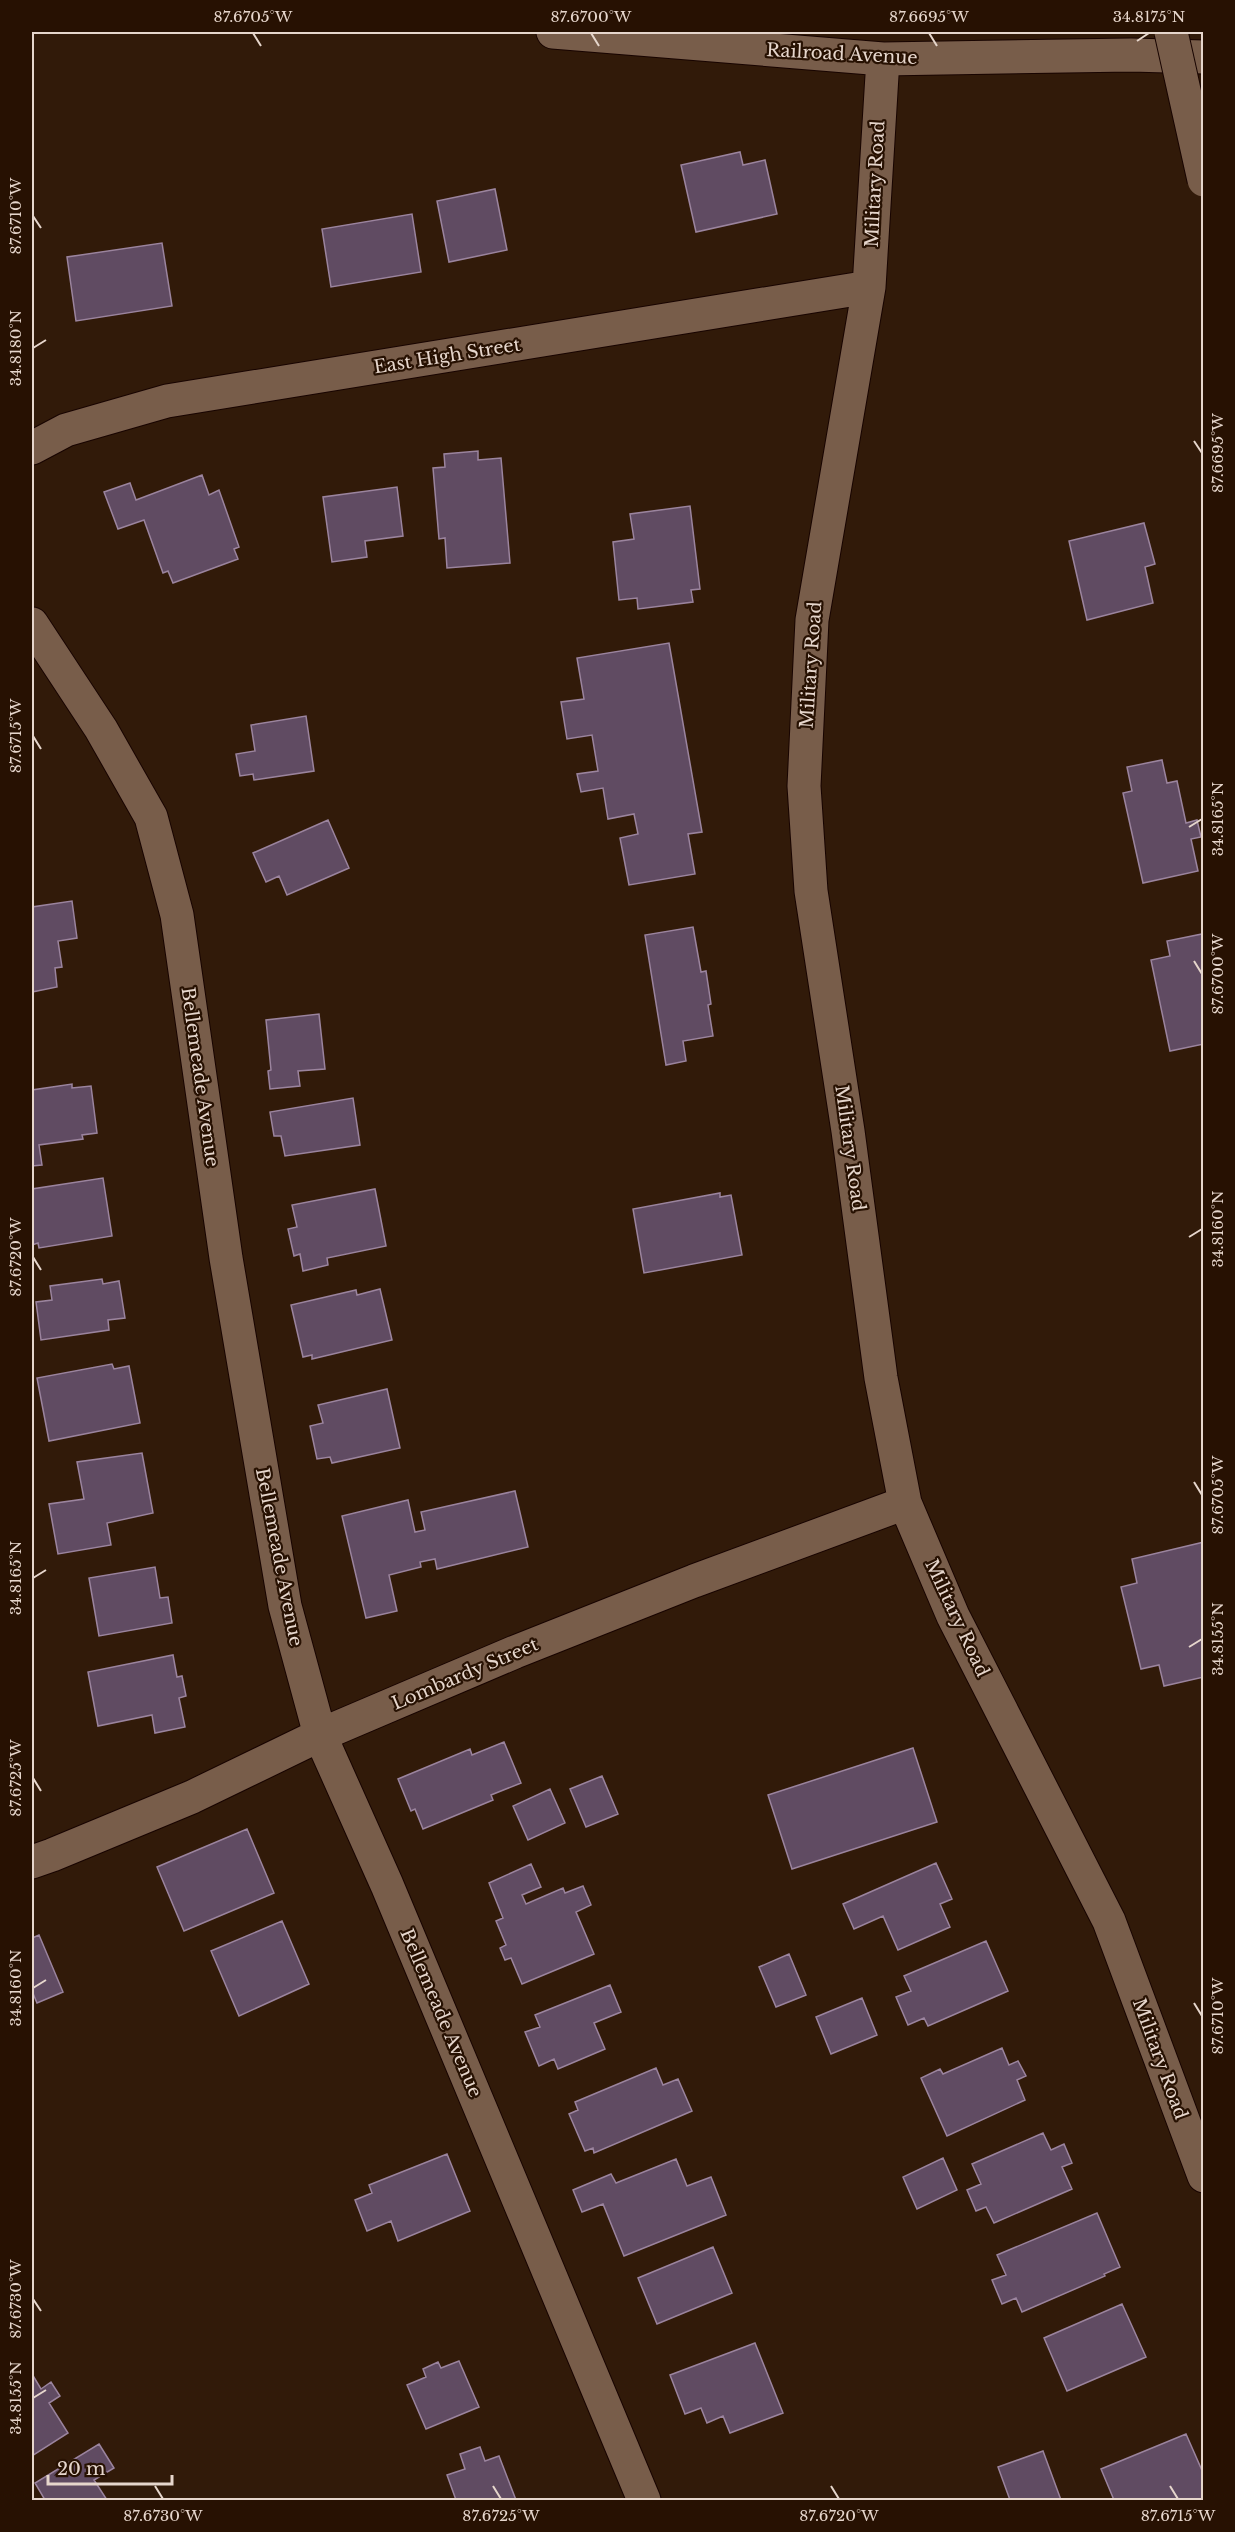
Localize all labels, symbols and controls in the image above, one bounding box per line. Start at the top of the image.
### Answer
text: 87.6705°W [214,7,293,26]
text: 87.6700°W [551,7,632,26]
text: 87.6695°W [889,7,969,26]
text: 34.8175°N [1113,7,1185,26]
street label: Railroad Avenue [766,39,918,69]
street label: Military Road [861,120,889,248]
text: 87.6710°W [6,177,25,254]
text: 34.8180°N [6,310,25,386]
street label: East High Street [372,333,522,378]
text: 87.6695°W [1208,413,1227,493]
street label: Military Road [796,601,826,729]
text: 87.6715°W [6,698,25,773]
text: 34.8165°N [1208,782,1227,856]
text: 87.6700°W [1208,933,1227,1014]
street label: Bellemeade Avenue [176,986,224,1168]
street label: Military Road [830,1084,870,1212]
text: 34.8160°N [1208,1191,1227,1267]
text: 87.6720°W [6,1217,25,1297]
text: 87.6705°W [1208,1455,1227,1534]
street label: Bellemeade Avenue [251,1466,307,1648]
text: 34.8165°N [6,1541,25,1615]
street label: Military Road [920,1556,994,1680]
text: 34.8155°N [1208,1602,1227,1676]
street label: Lombardy Street [389,1633,542,1715]
text: 87.6725°W [6,1739,25,1817]
street label: Bellemeade Avenue [395,1925,487,2101]
text: 34.8160°N [6,1950,25,2026]
text: 87.6710°W [1208,1977,1227,2054]
street label: Military Road [1128,1996,1192,2122]
text: 87.6730°W [6,2259,25,2339]
text: 34.8155°N [6,2361,25,2435]
scale bar [48,2448,172,2486]
text: 20 m [57,2458,105,2480]
text: 87.6730°W [123,2506,203,2525]
text: 87.6725°W [462,2506,540,2525]
text: 87.6720°W [799,2506,879,2525]
text: 87.6715°W [1141,2506,1216,2525]

